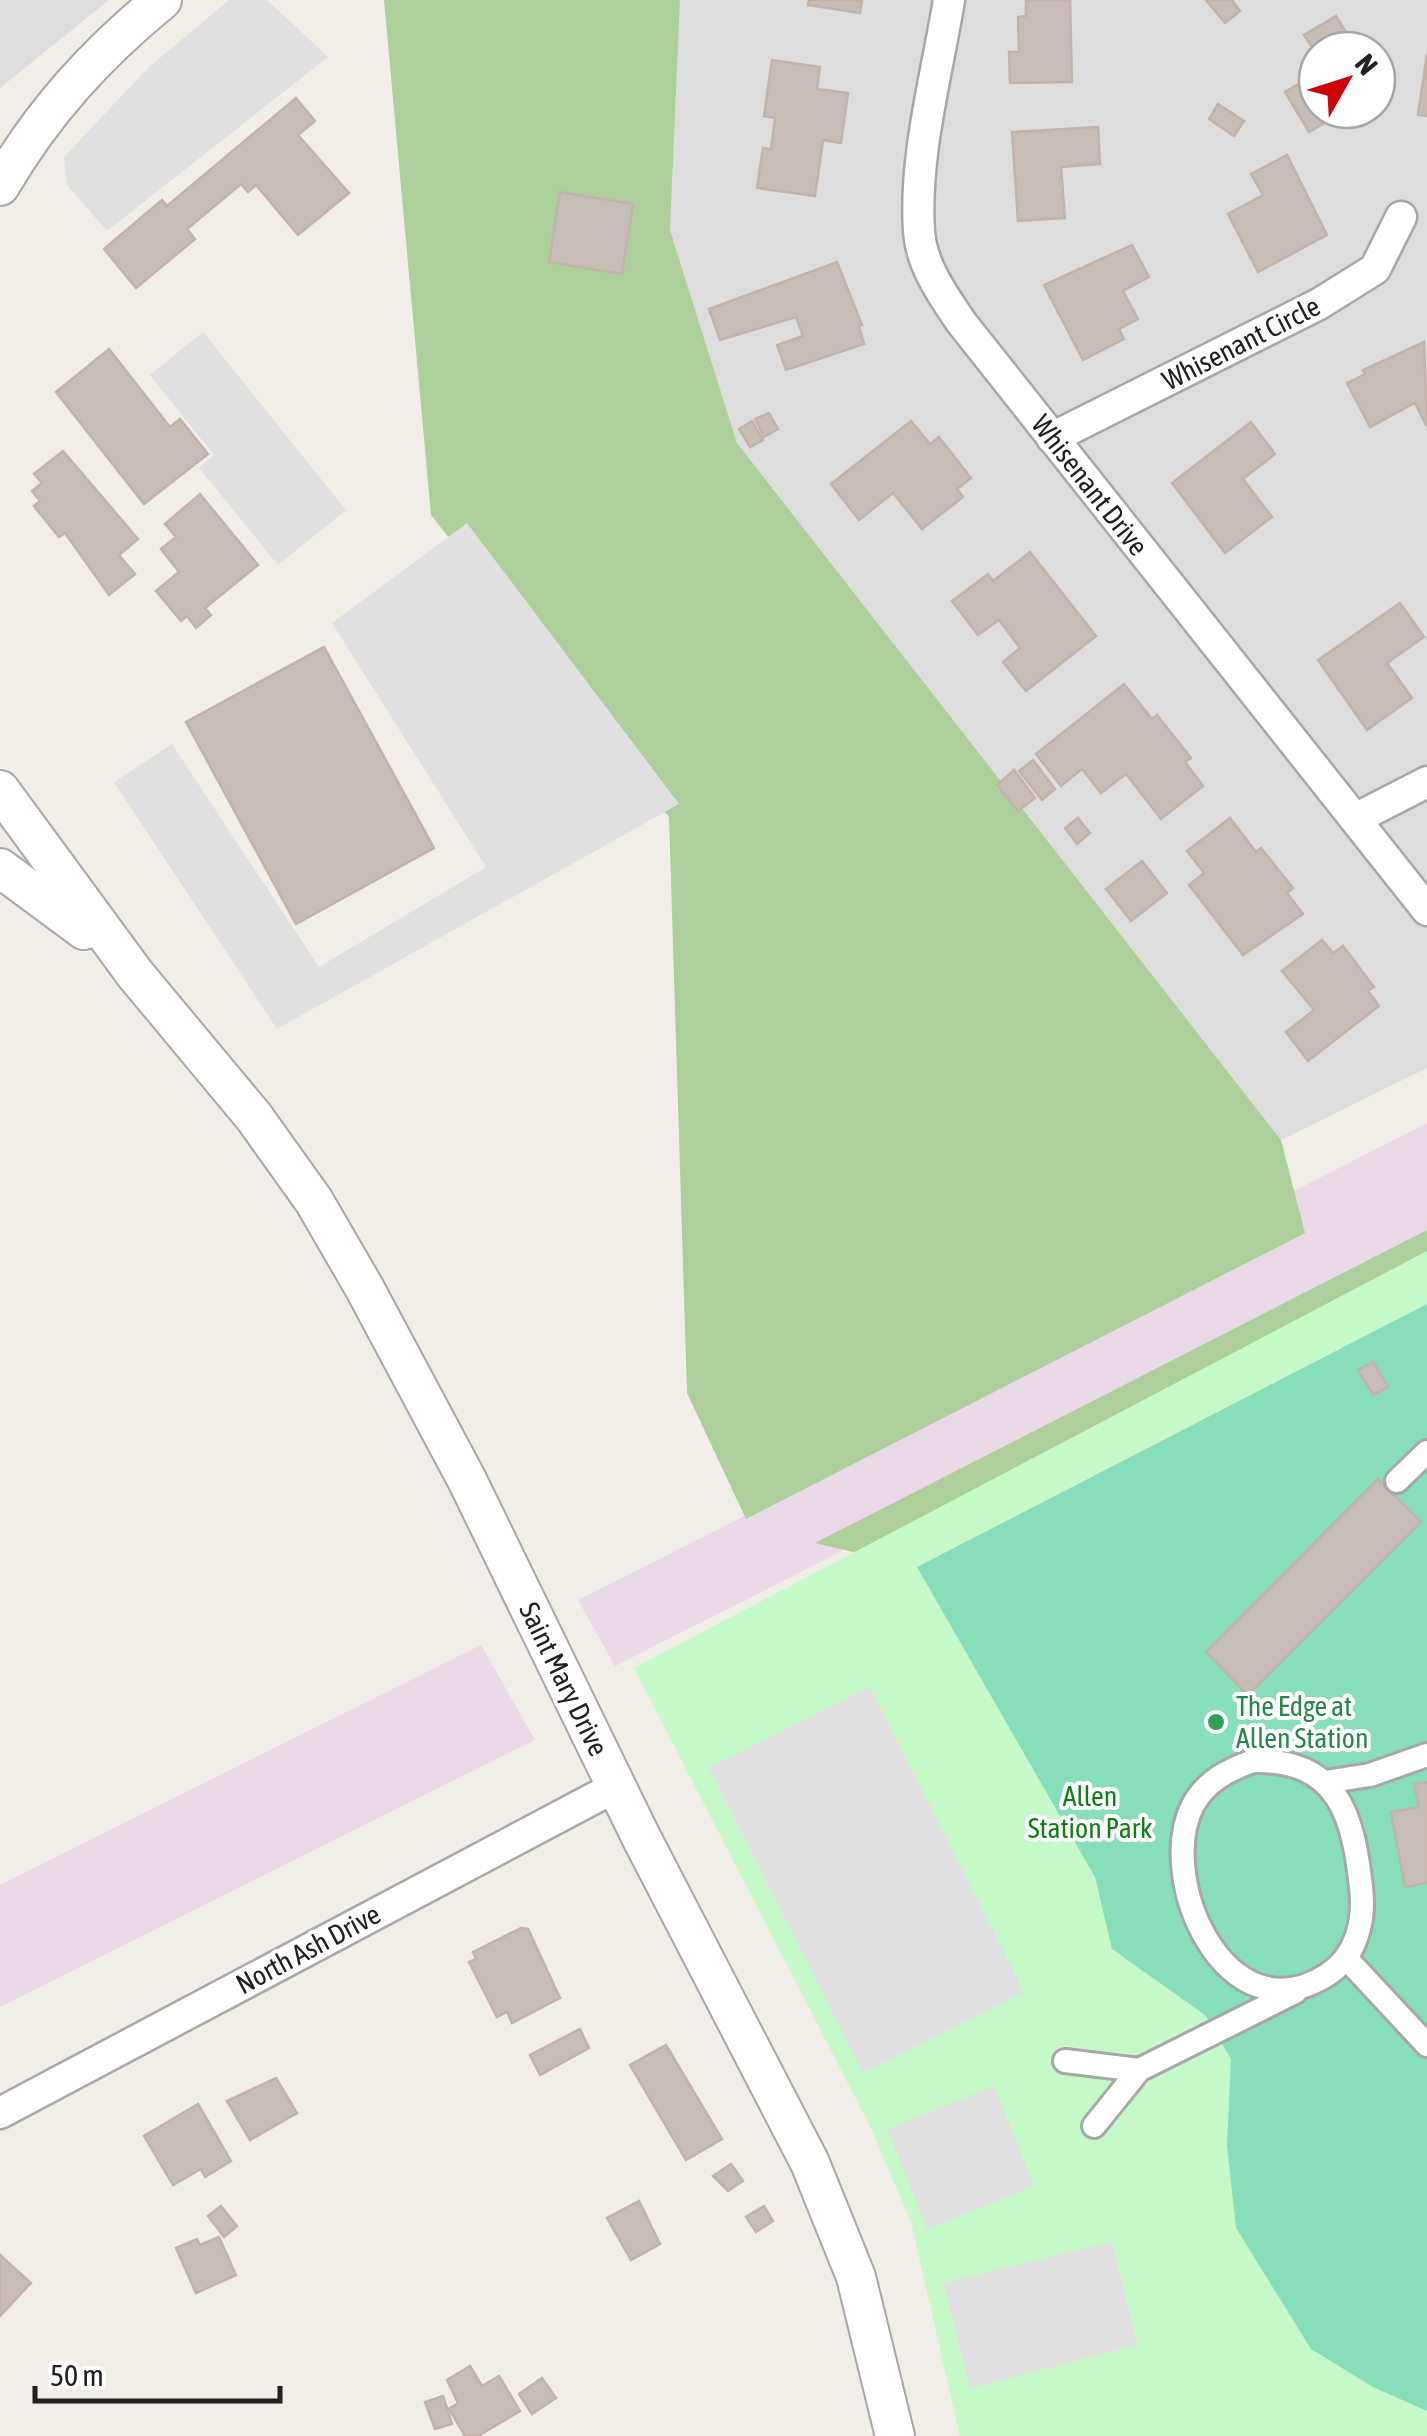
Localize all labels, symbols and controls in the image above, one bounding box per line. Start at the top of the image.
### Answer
north arrow [1297,30,1397,130]
text: N [1349,48,1384,81]
street label: Whisenant Circle [1157,290,1325,396]
street label: Whisenant Drive [1025,408,1155,562]
street label: Saint Mary Drive [513,1597,615,1761]
place label: The Edge at Allen Station [1236,1690,1369,1754]
marker: The Edge at Allen Station [1205,1711,1227,1733]
park label: Allen Station Park [1028,1780,1152,1844]
street label: North Ash Drive [231,1898,385,2000]
scale bar [35,2341,280,2403]
text: 50 m [50,2358,104,2392]

